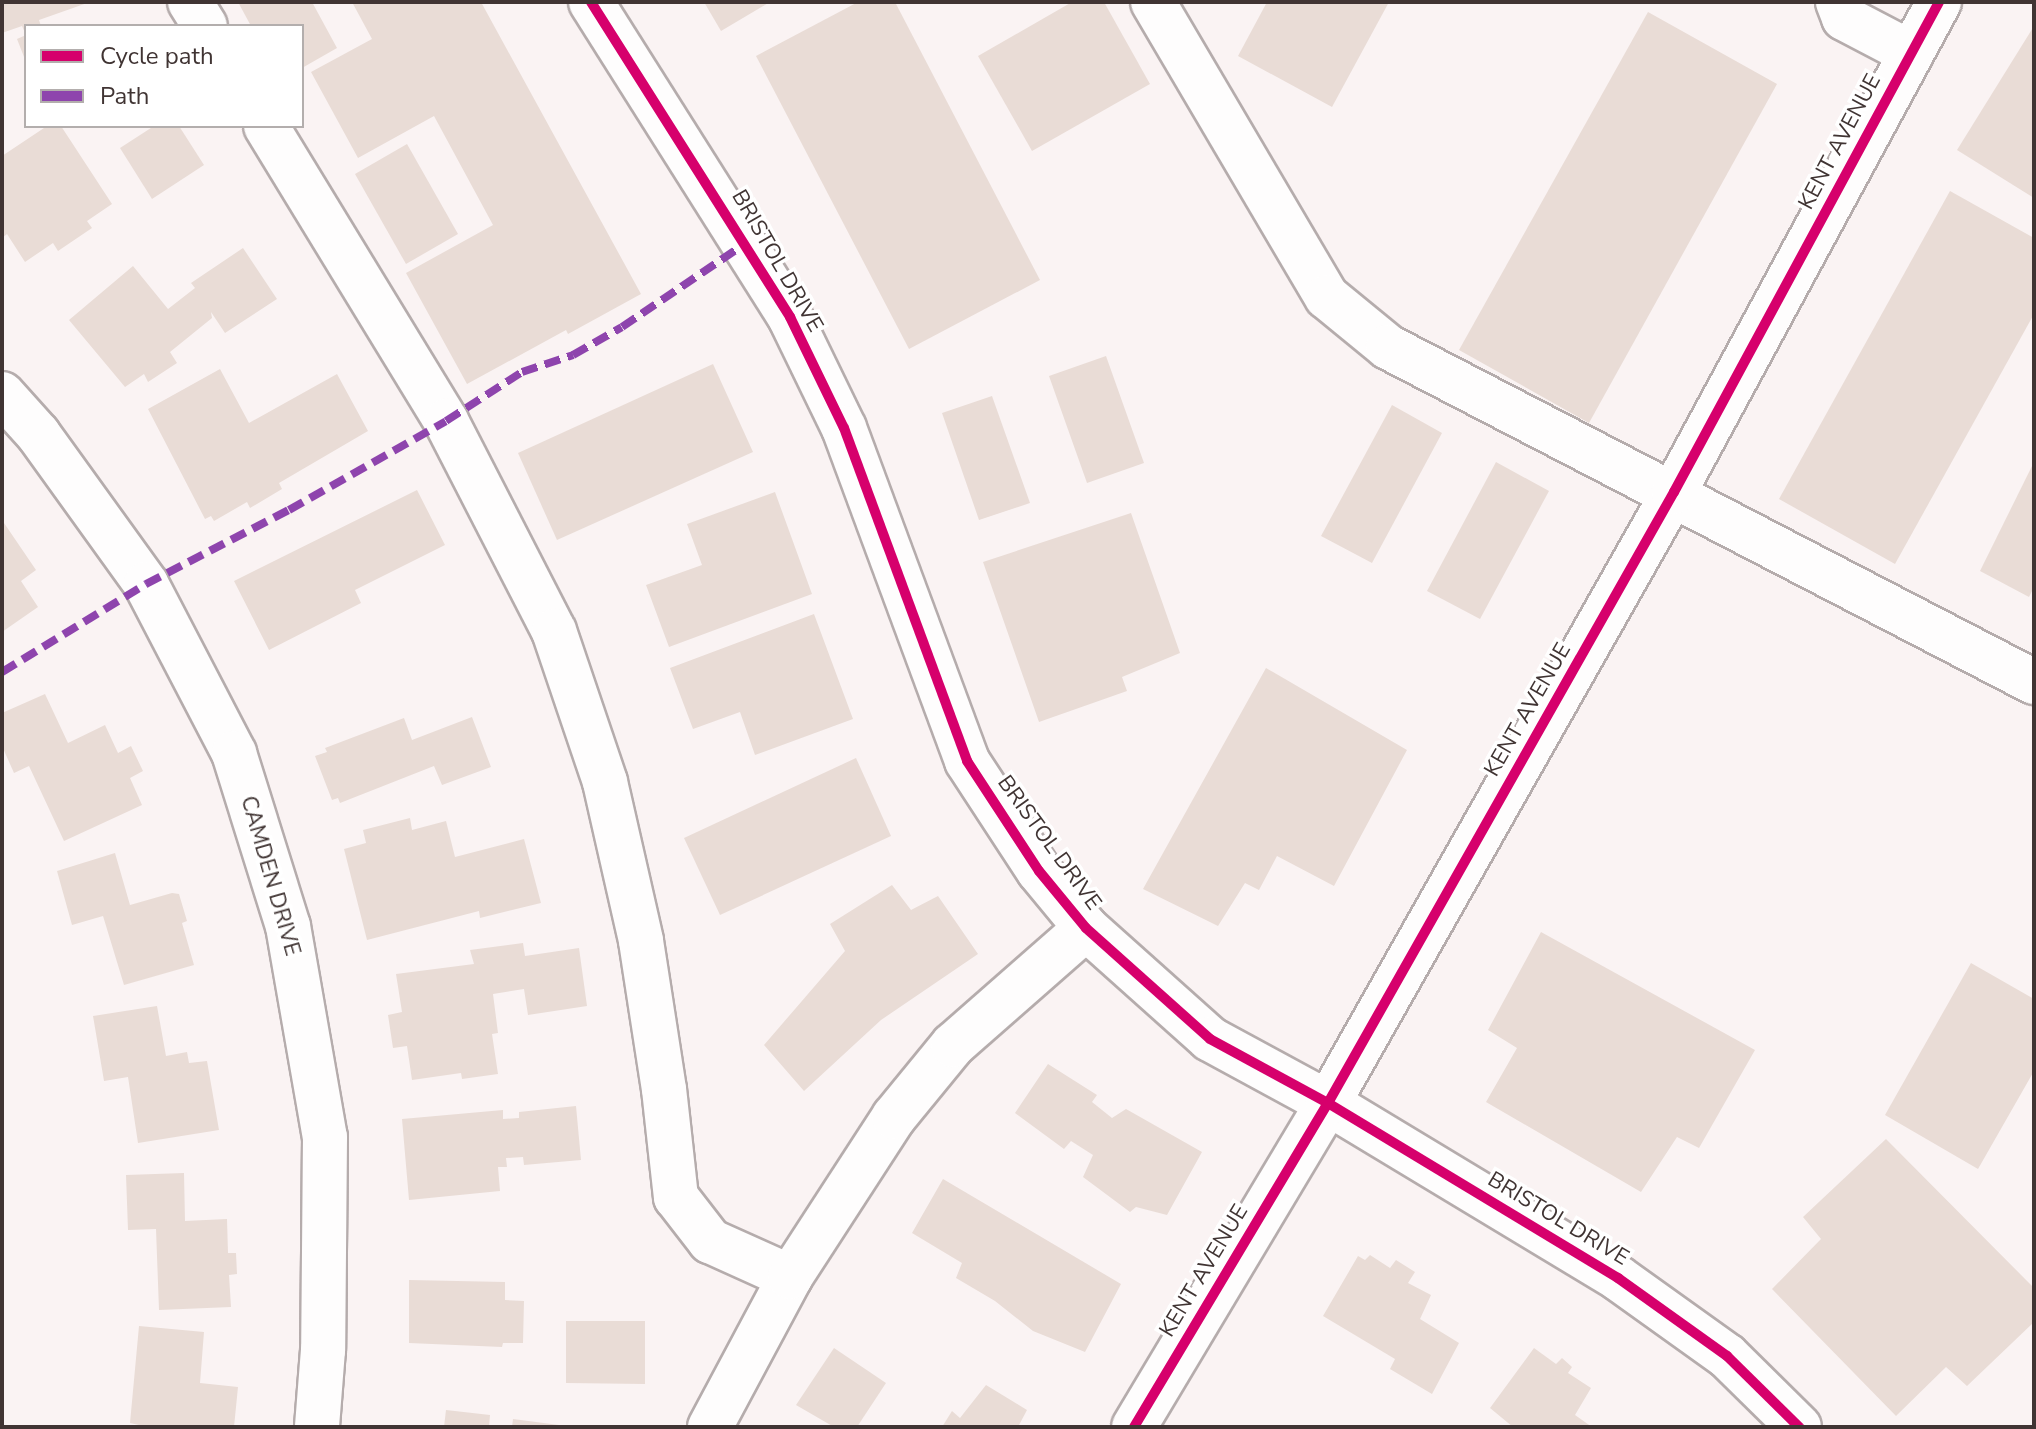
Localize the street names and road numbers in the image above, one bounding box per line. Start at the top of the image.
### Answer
street label: KENT AVENUE [1793,70,1887,214]
street label: BRISTOL DRIVE [726,185,828,337]
street label: KENT AVENUE [1479,639,1577,781]
street label: BRISTOL DRIVE [991,771,1107,915]
street label: CAMDEN DRIVE [235,793,305,959]
street label: BRISTOL DRIVE [1483,1167,1633,1271]
street label: KENT AVENUE [1154,1200,1254,1342]

